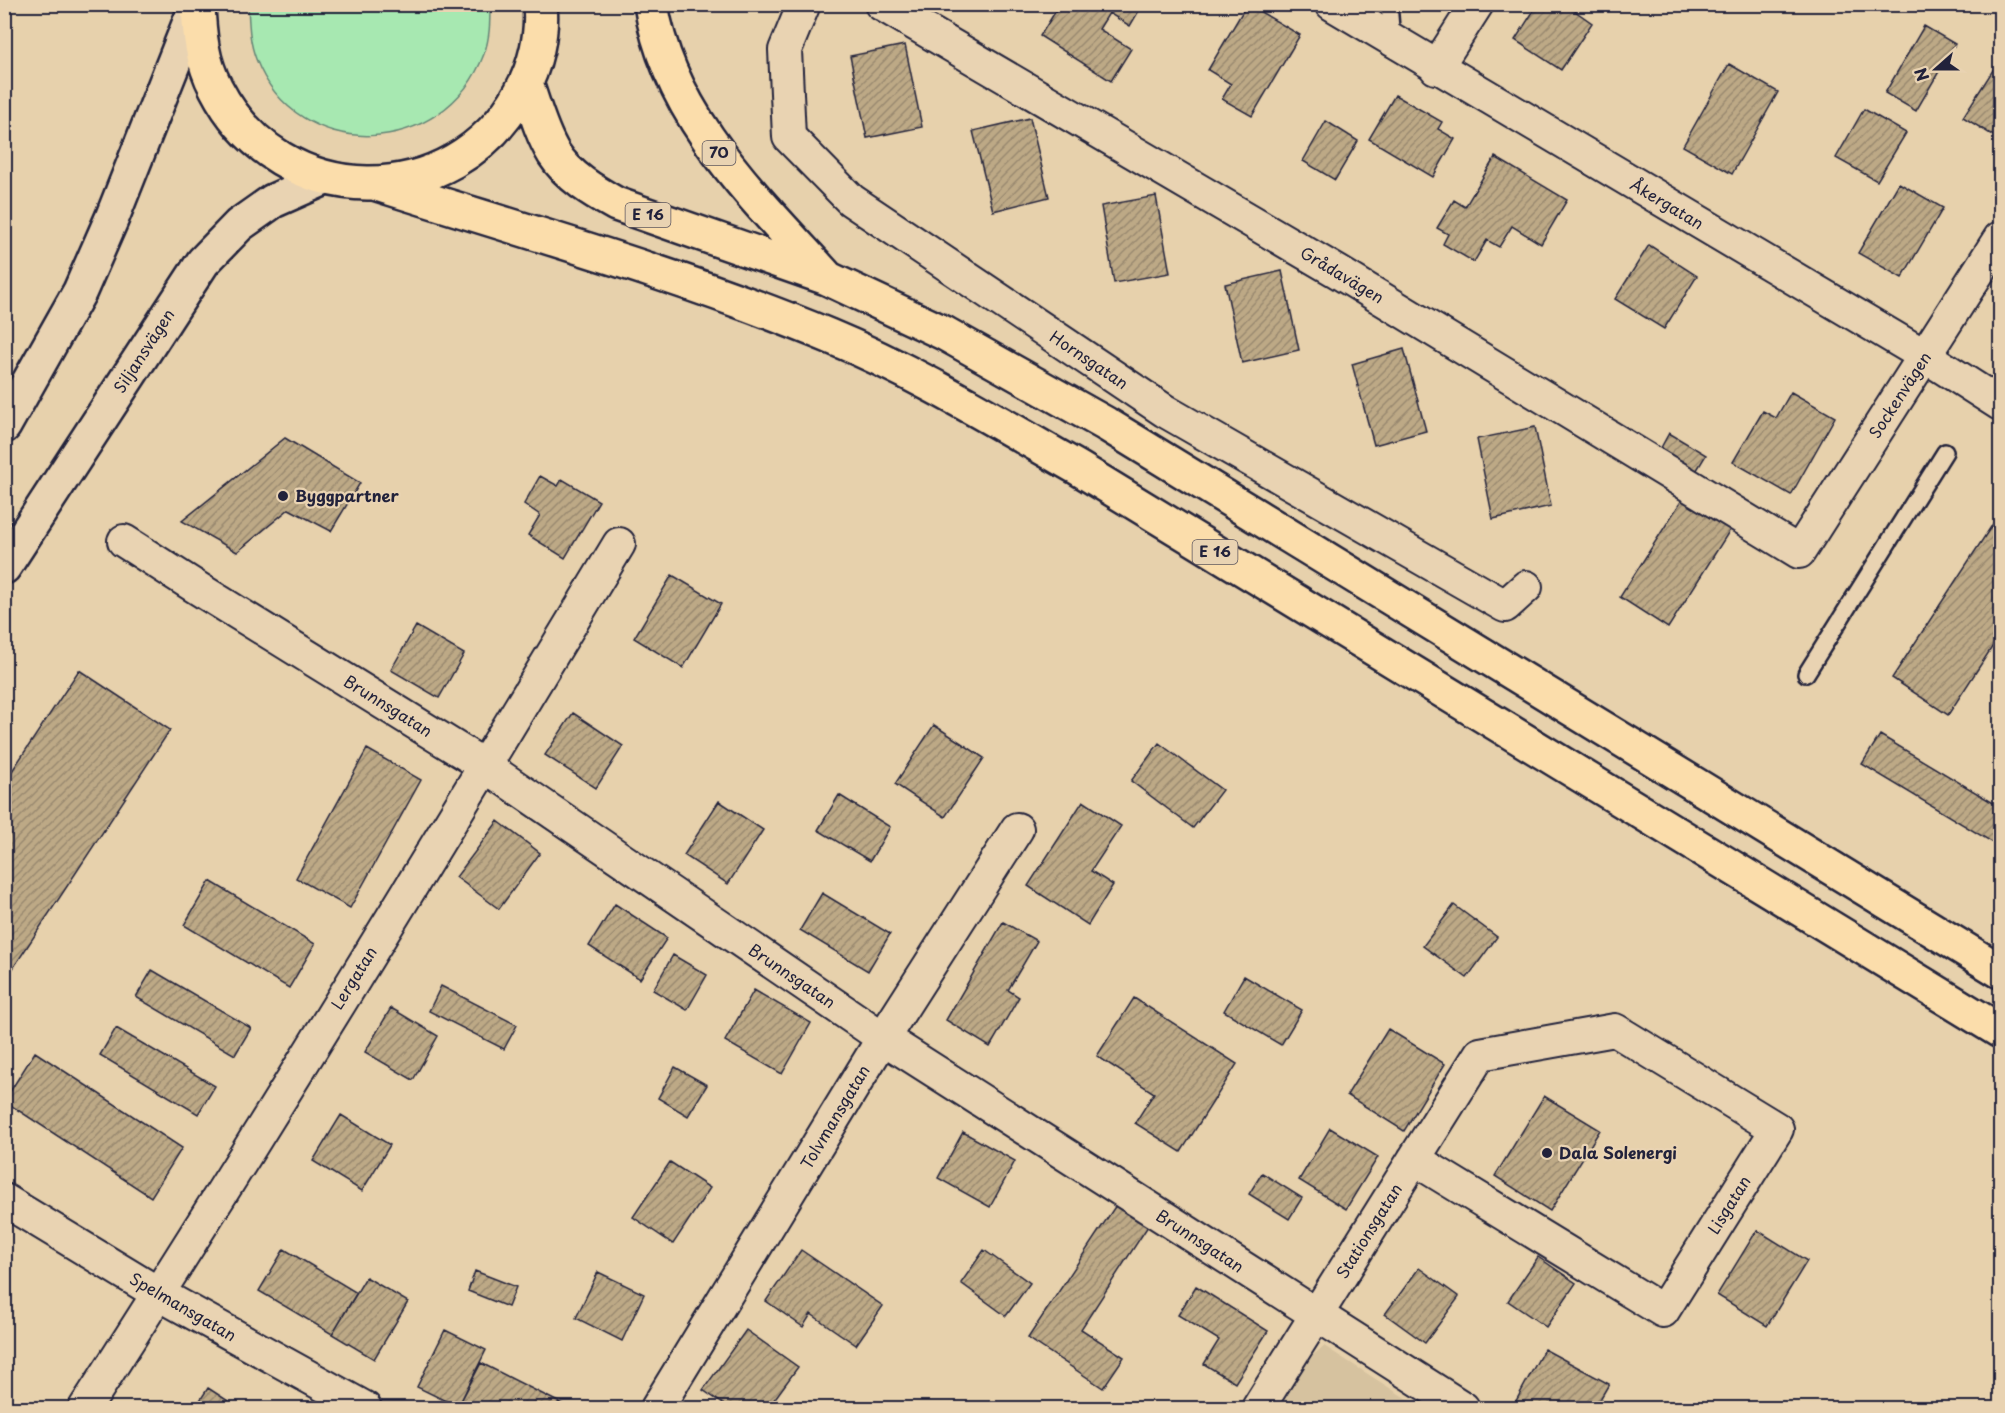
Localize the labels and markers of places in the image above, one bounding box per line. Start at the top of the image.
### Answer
place label: Byggpartner [295,483,400,507]
marker: Byggpartner [276,489,290,503]
place label: Dala Solenergi [1559,1140,1677,1164]
marker: Dala Solenergi [1540,1146,1554,1160]

